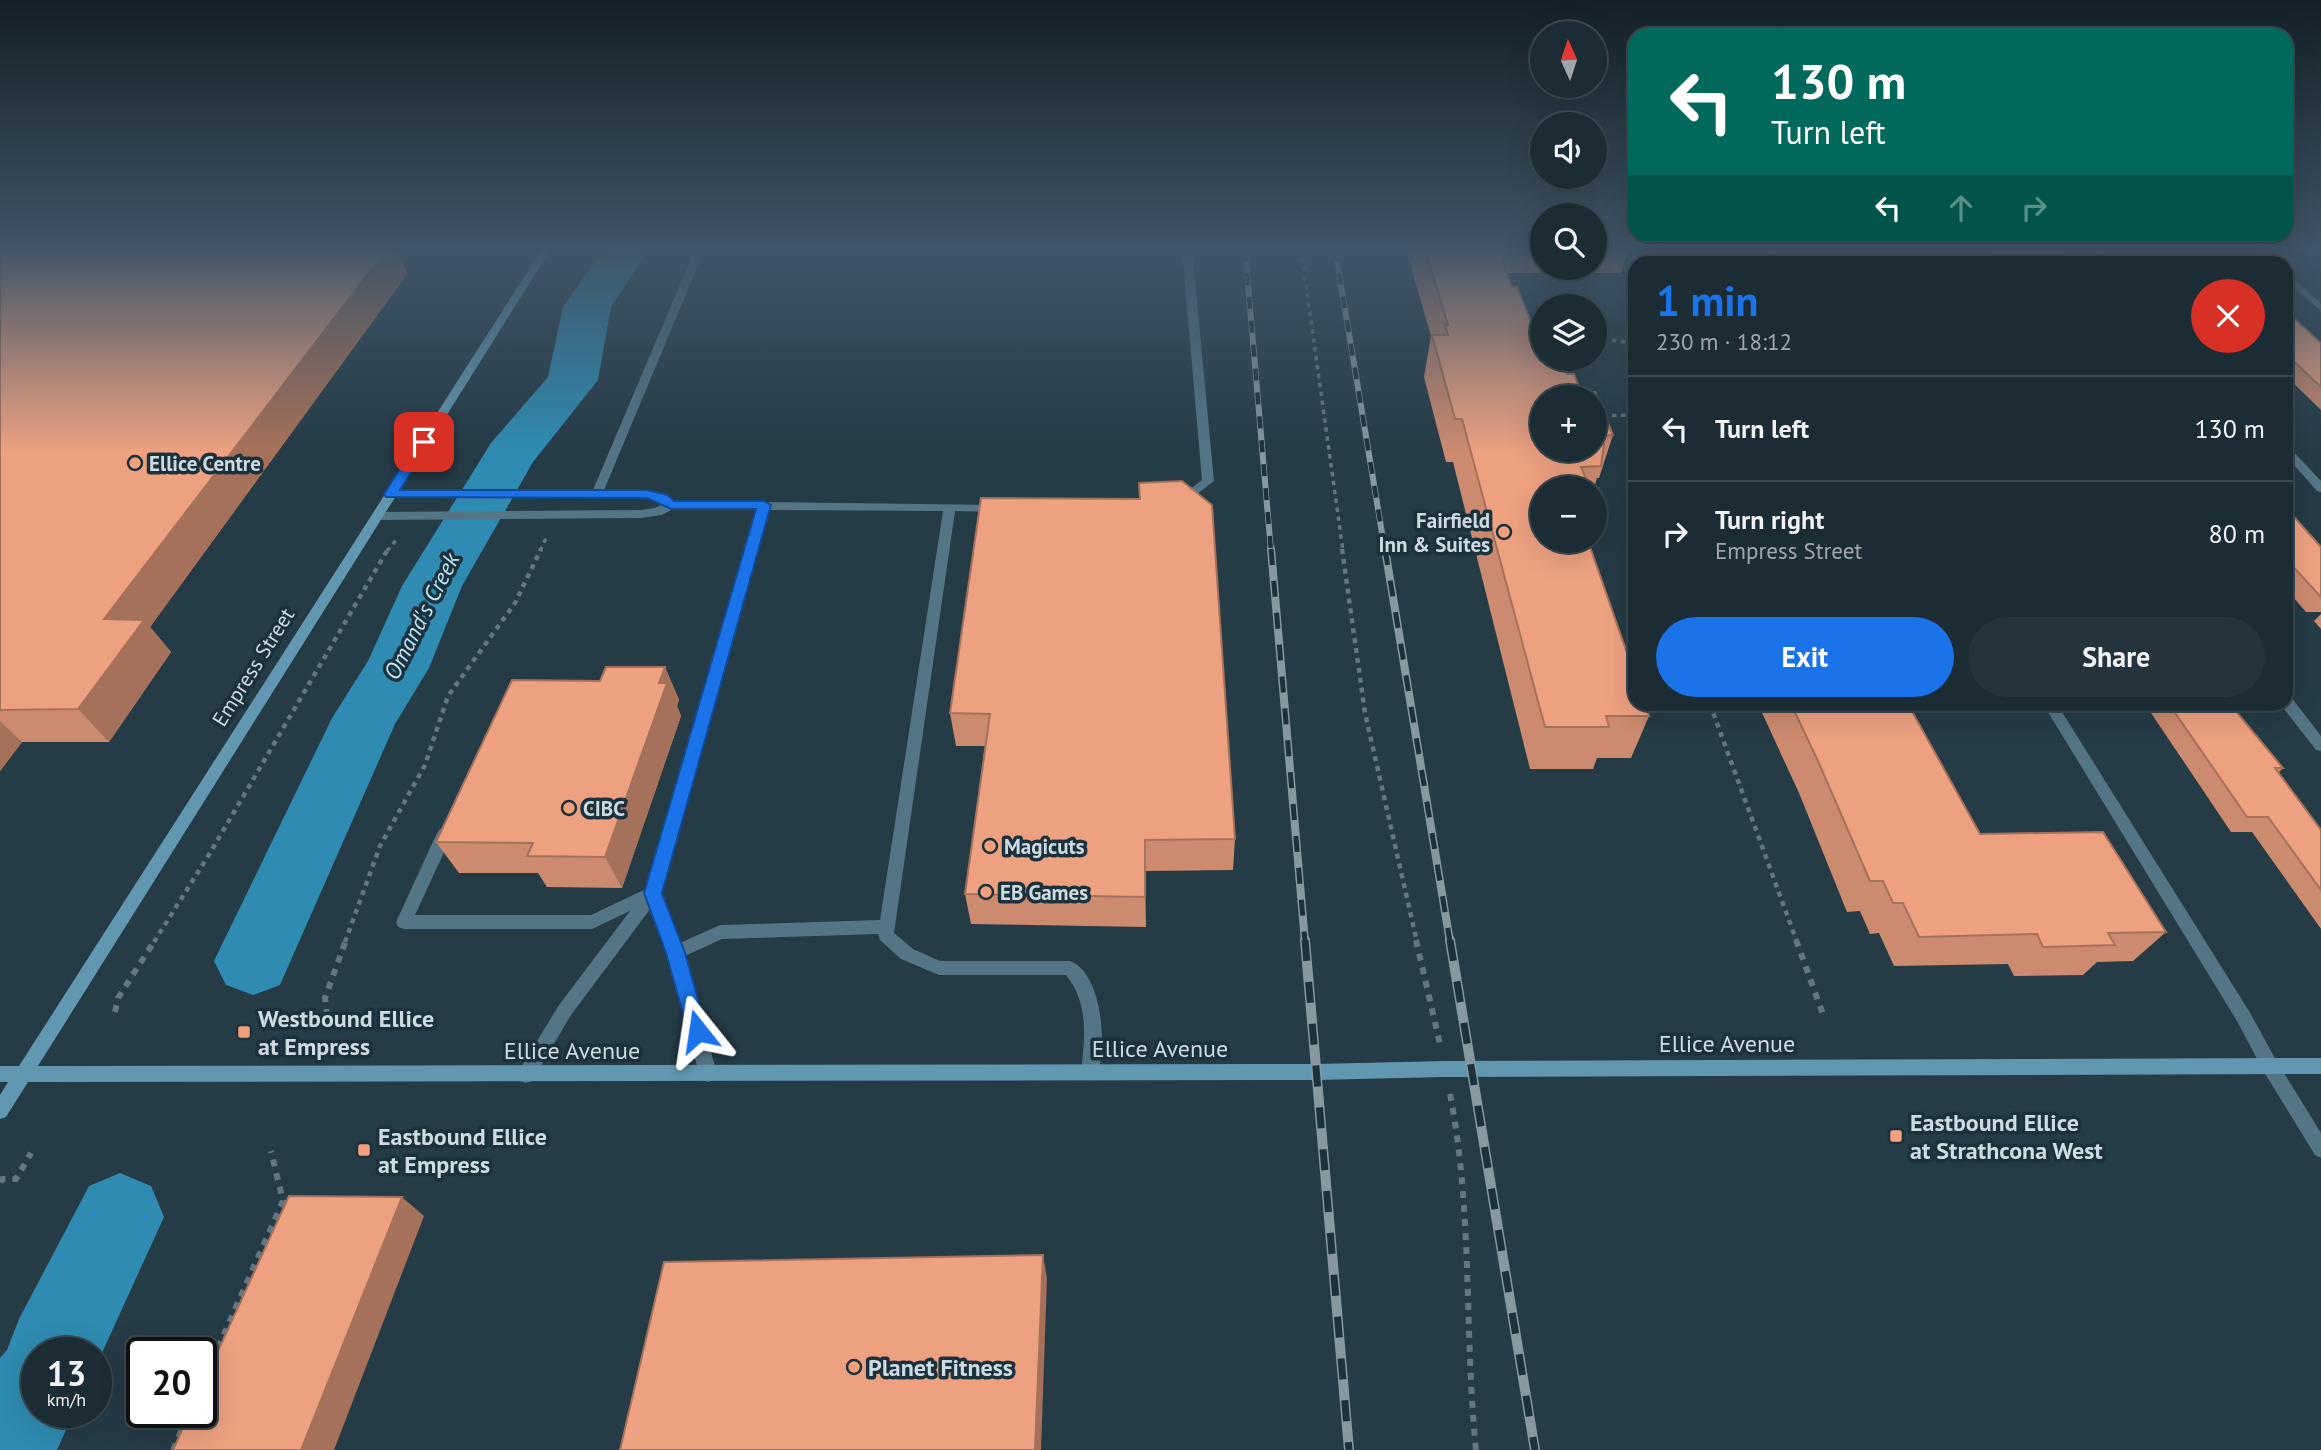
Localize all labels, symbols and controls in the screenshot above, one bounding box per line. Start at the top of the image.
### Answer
north arrow [1530,21,1606,98]
map controls [1530,21,1607,553]
text: 130 m [1771,49,1906,113]
icon: left [1656,56,1747,147]
text: Turn left [1771,111,1886,153]
button: sound [1530,112,1607,189]
icon: left [1869,189,1907,227]
icon: ahead [1942,189,1980,227]
icon: right [2015,189,2053,227]
button: search [1530,203,1607,280]
text: 1 min [1656,273,1758,328]
button: close [2191,279,2265,353]
button: layers [1530,294,1607,371]
text: 230 m · 18:12 [1656,327,1792,356]
button: + [1530,385,1607,462]
icon: left [1656,410,1694,448]
pin [394,412,454,472]
text: Turn left [1715,412,1809,445]
text: 130 m [2194,412,2265,445]
icon: arrive [405,423,443,461]
place label: Ellice Centre [149,450,261,477]
marker: Ellice Centre [127,455,143,471]
button: − [1530,476,1607,553]
text: Turn right [1715,503,1824,536]
place label: Fairfield Inn & Suites [1379,507,1490,558]
icon: right [1656,515,1694,553]
text: 80 m [2209,517,2265,550]
marker: Fairfield Inn & Suites [1496,524,1512,540]
text: Empress Street [1715,536,1862,565]
water label: Omand's Creek [377,546,466,684]
street label: Empress Street [206,603,300,731]
button: Exit [1656,617,1954,697]
button: Share [1968,617,2265,697]
place label: CIBC [583,795,625,822]
marker: CIBC [561,800,577,816]
place label: Magicuts [1004,833,1085,860]
marker: Magicuts [982,838,998,854]
place label: EB Games [1000,879,1088,906]
marker: EB Games [978,884,994,900]
position arrow [661,994,735,1068]
place label: Westbound Ellice at Empress [258,1003,434,1062]
marker: Westbound Ellice at Empress [236,1024,252,1040]
street label: Ellice Avenue [1659,1028,1795,1059]
street label: Ellice Avenue [1092,1033,1228,1064]
street label: Ellice Avenue [504,1035,640,1066]
place label: Eastbound Ellice at Strathcona West [1910,1107,2103,1166]
place label: Eastbound Ellice at Empress [378,1121,547,1180]
marker: Eastbound Ellice at Strathcona West [1888,1128,1904,1144]
marker: Eastbound Ellice at Empress [356,1142,372,1158]
speed limit sign: 20 [126,1337,217,1428]
text: 13 [47,1350,86,1396]
place label: Planet Fitness [868,1352,1013,1383]
marker: Planet Fitness [846,1359,862,1375]
text: km/h [47,1388,86,1411]

